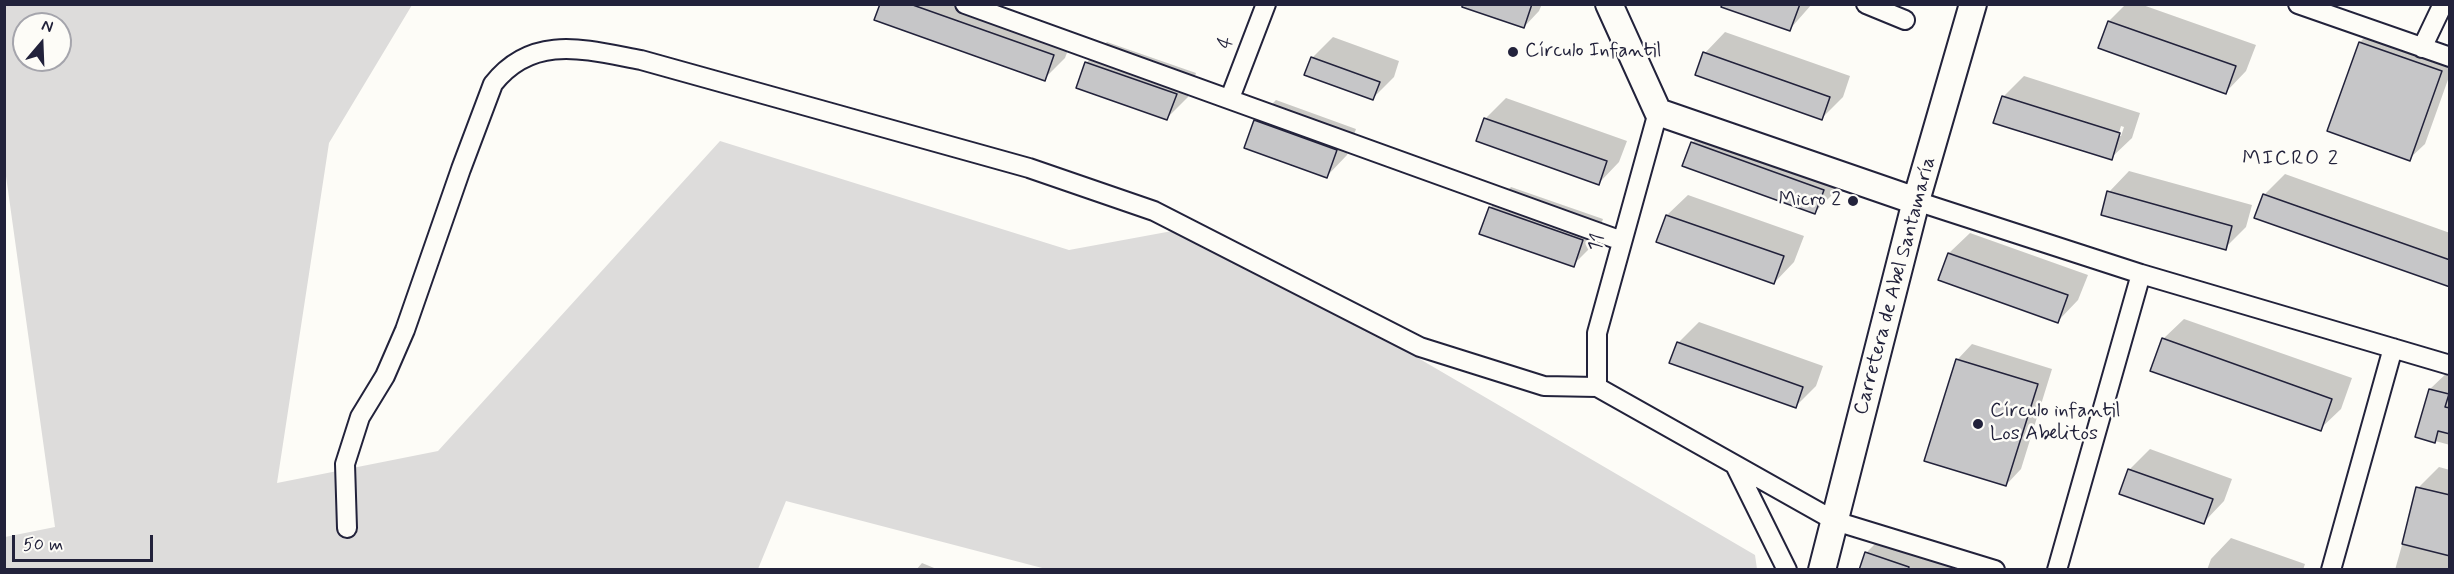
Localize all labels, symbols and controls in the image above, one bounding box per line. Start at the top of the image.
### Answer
north arrow [12,12,72,72]
text: N [39,15,56,38]
street label: 4 [1214,33,1240,53]
place label: Círculo Infantil [1525,40,1661,64]
marker: Círculo Infantil [1506,45,1520,59]
district label: MICRO 2 [2243,147,2339,173]
street label: Carretera de Abel Santamaría [1850,154,1942,418]
place label: Micro 2 [1779,189,1841,213]
marker: Micro 2 [1846,194,1860,208]
street label: 11 [1584,231,1612,255]
place label: Círculo infantil Los Abelitos [1990,400,2120,447]
marker: Círculo infantil Los Abelitos [1971,417,1985,431]
scale bar [15,523,156,561]
text: 50 m [23,533,63,557]

